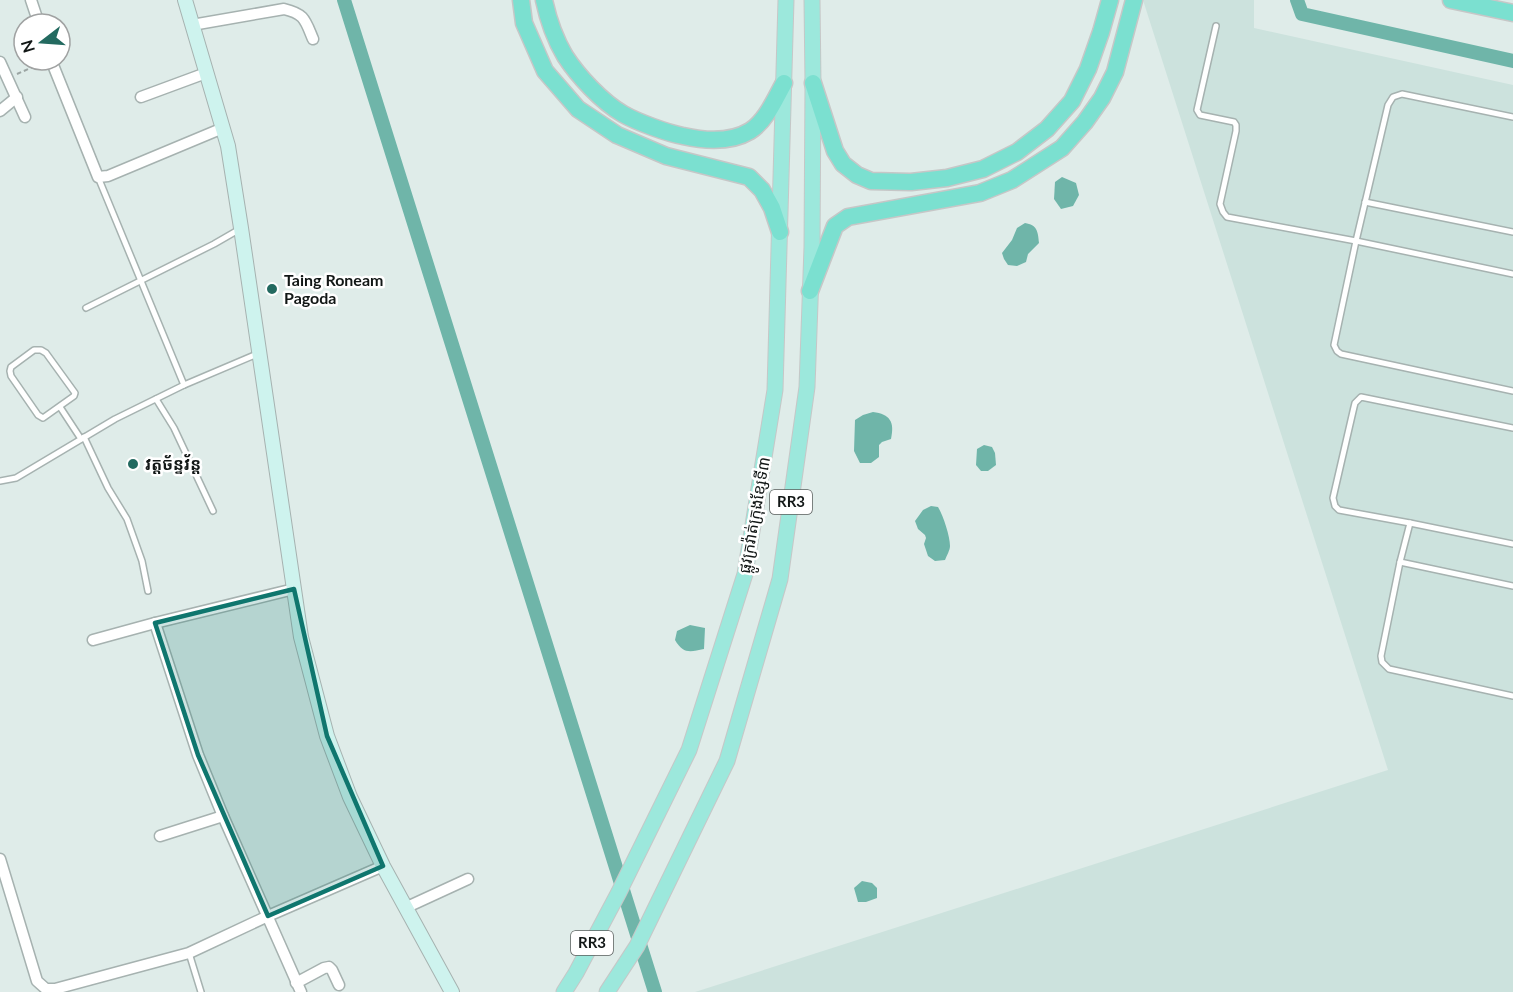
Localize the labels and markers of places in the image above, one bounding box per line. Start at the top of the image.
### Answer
place label: Taing Roneam Pagoda [284,270,383,307]
marker: Taing Roneam Pagoda [265,282,279,296]
place label: វត្តច័ន្ទវ័ន្ត [145,453,201,474]
marker: វត្តច័ន្ទវ័ន្ត [126,457,140,471]

